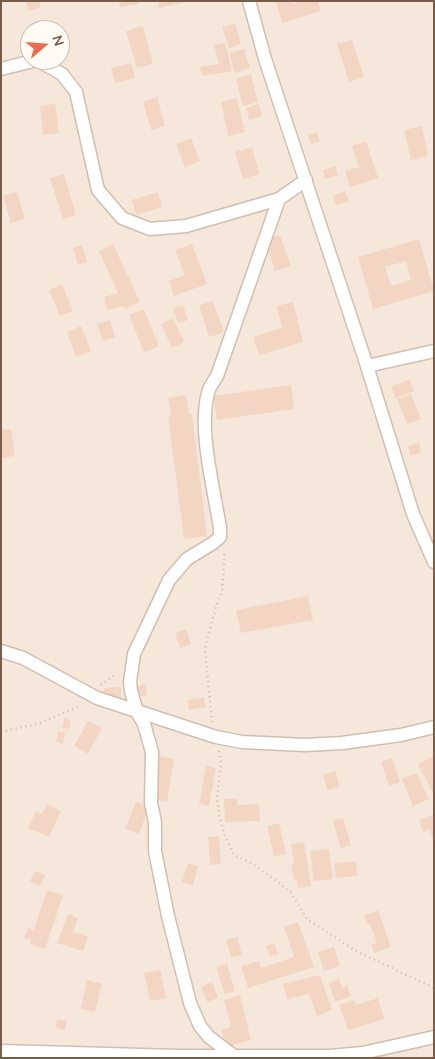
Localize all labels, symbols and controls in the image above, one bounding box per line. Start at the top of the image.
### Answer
north arrow [20,20,70,70]
text: N [48,33,68,48]

